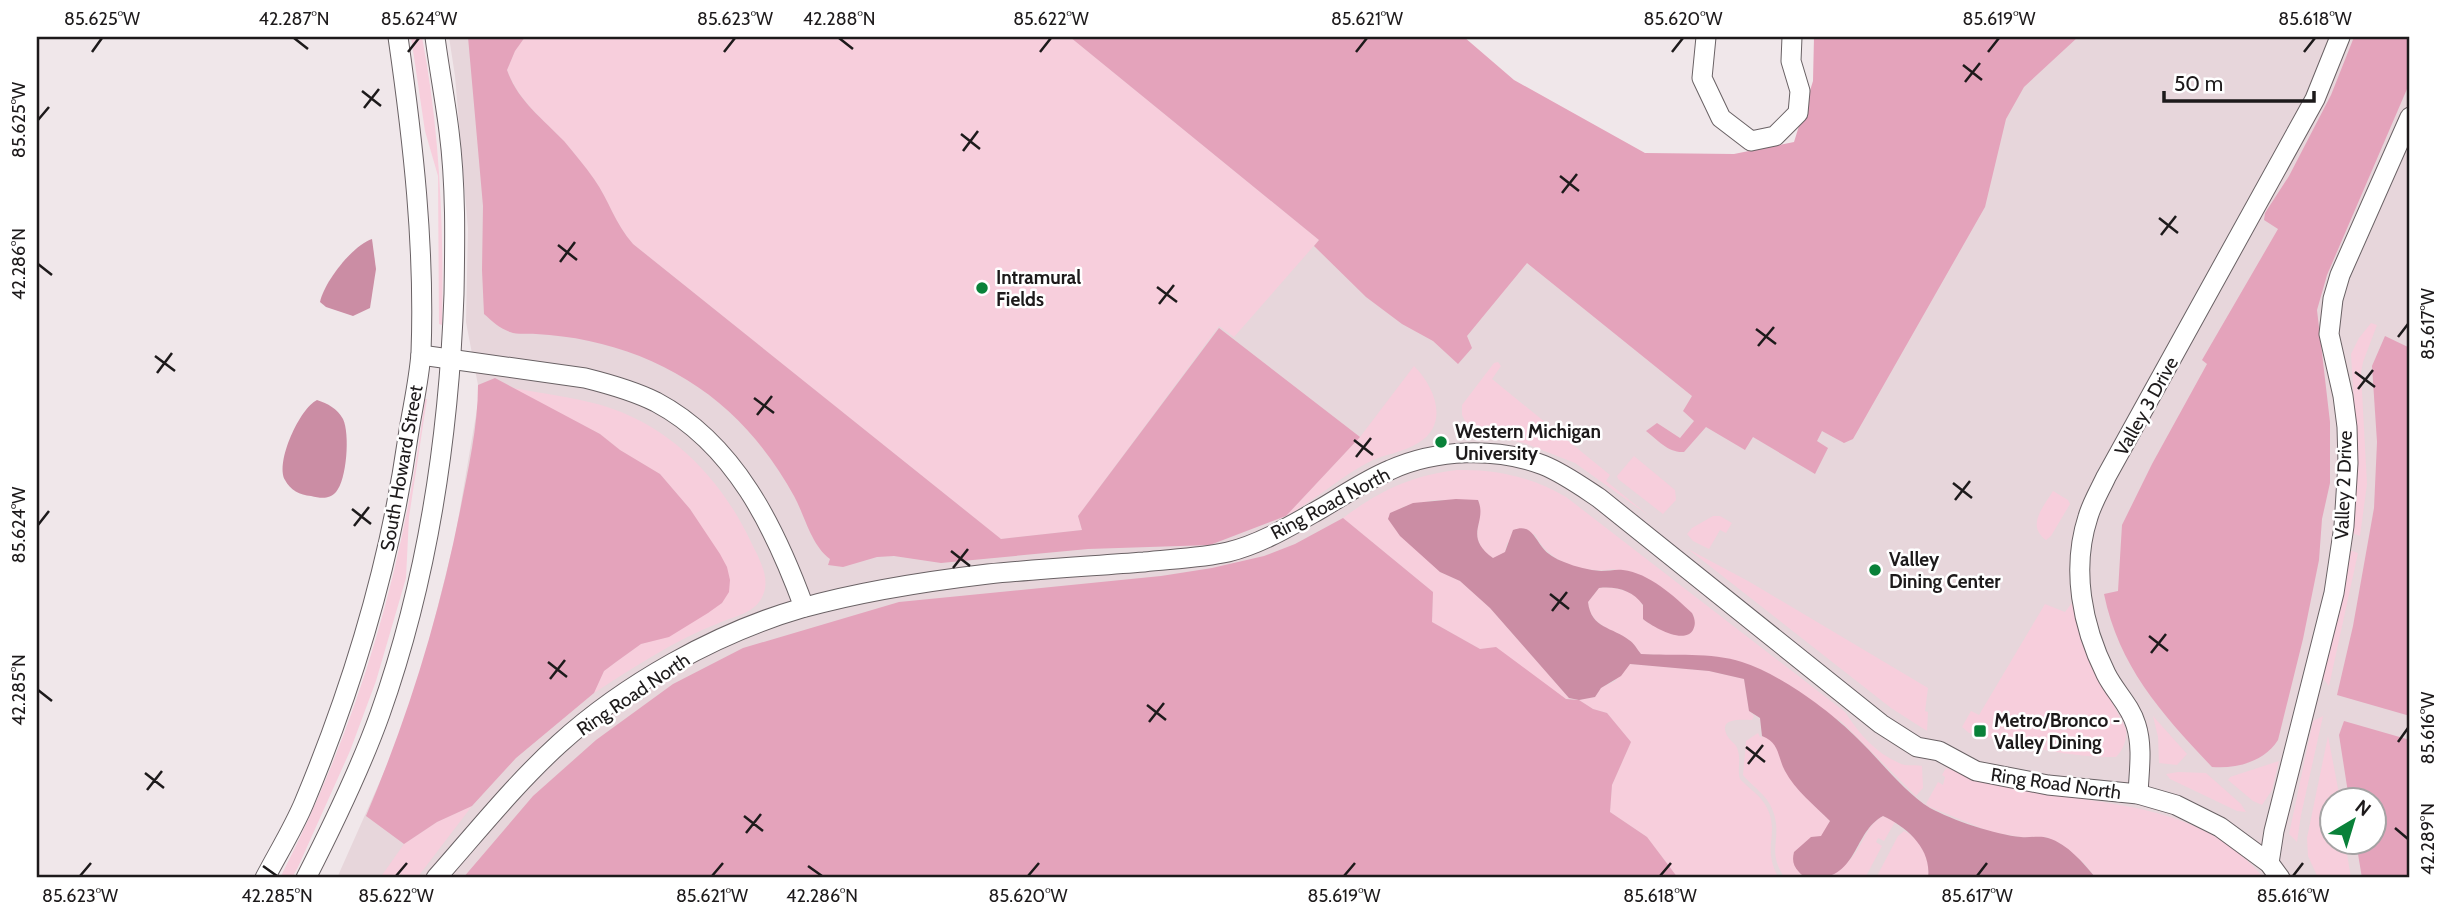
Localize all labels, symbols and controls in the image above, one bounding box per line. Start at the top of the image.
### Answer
text: 85.625°W [64,8,140,30]
text: 42.287°N [259,8,329,30]
text: 85.624°W [381,8,457,30]
text: 85.623°W [697,8,773,30]
text: 42.288°N [803,8,875,30]
text: 85.622°W [1013,8,1089,30]
text: 85.621°W [1331,8,1403,30]
text: 85.620°W [1644,8,1722,30]
text: 85.619°W [1963,8,2035,30]
text: 85.618°W [2278,8,2352,30]
scale bar [2164,60,2314,104]
text: 50 m [2174,71,2223,96]
text: 85.625°W [8,82,30,158]
text: 42.286°N [8,228,30,300]
place label: Intramural Fields [996,266,1081,311]
marker: Intramural Fields [974,280,990,296]
text: 85.617°W [2417,288,2439,360]
street label: Valley 3 Drive [2110,353,2183,460]
street label: South Howard Street [376,383,428,553]
place label: Western Michigan University [1455,420,1601,465]
street label: Valley 2 Drive [2330,430,2357,540]
marker: Western Michigan University [1433,434,1449,450]
street label: Ring Road North [1267,462,1394,544]
text: 85.624°W [8,487,30,563]
place label: Valley Dining Center [1889,548,2001,593]
marker: Valley Dining Center [1867,562,1883,578]
street label: Ring Road North [572,648,694,741]
text: 42.285°N [8,654,30,726]
text: 85.616°W [2417,692,2439,764]
place label: Metro/Bronco - Valley Dining [1994,709,2120,754]
marker: Metro/Bronco - Valley Dining [1972,723,1988,739]
street label: Ring Road North [1989,763,2123,804]
north arrow [2318,786,2388,856]
text: N [2351,795,2376,821]
text: 42.289°N [2417,803,2439,875]
text: 85.623°W [42,885,118,907]
text: 42.285°N [241,885,313,907]
text: 85.622°W [358,885,434,907]
text: 85.621°W [676,885,748,907]
text: 42.286°N [786,885,858,907]
text: 85.620°W [989,885,1067,907]
text: 85.619°W [1308,885,1380,907]
text: 85.618°W [1623,885,1697,907]
text: 85.617°W [1941,885,2013,907]
text: 85.616°W [2257,885,2329,907]

